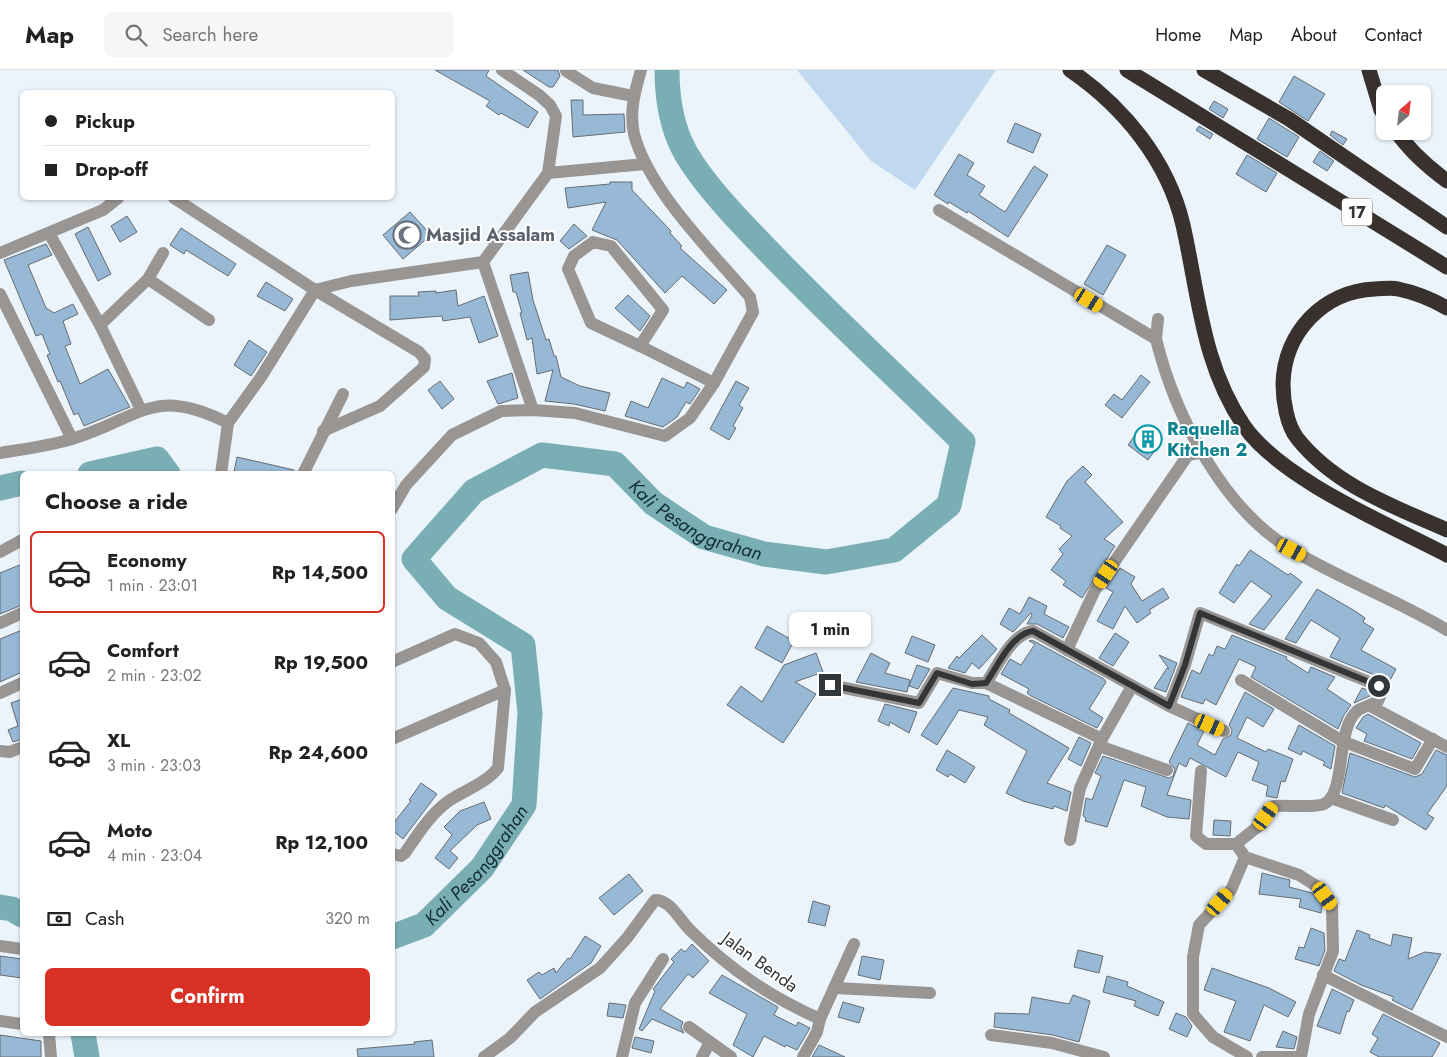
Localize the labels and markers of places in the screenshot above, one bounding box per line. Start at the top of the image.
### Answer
mosque icon: Masjid Assalam [392,220,422,250]
place label: Masjid Assalam [426,222,555,248]
place label: Raquella Kitchen 2 [1167,416,1247,463]
building icon: Raquella Kitchen 2 [1133,424,1163,454]

